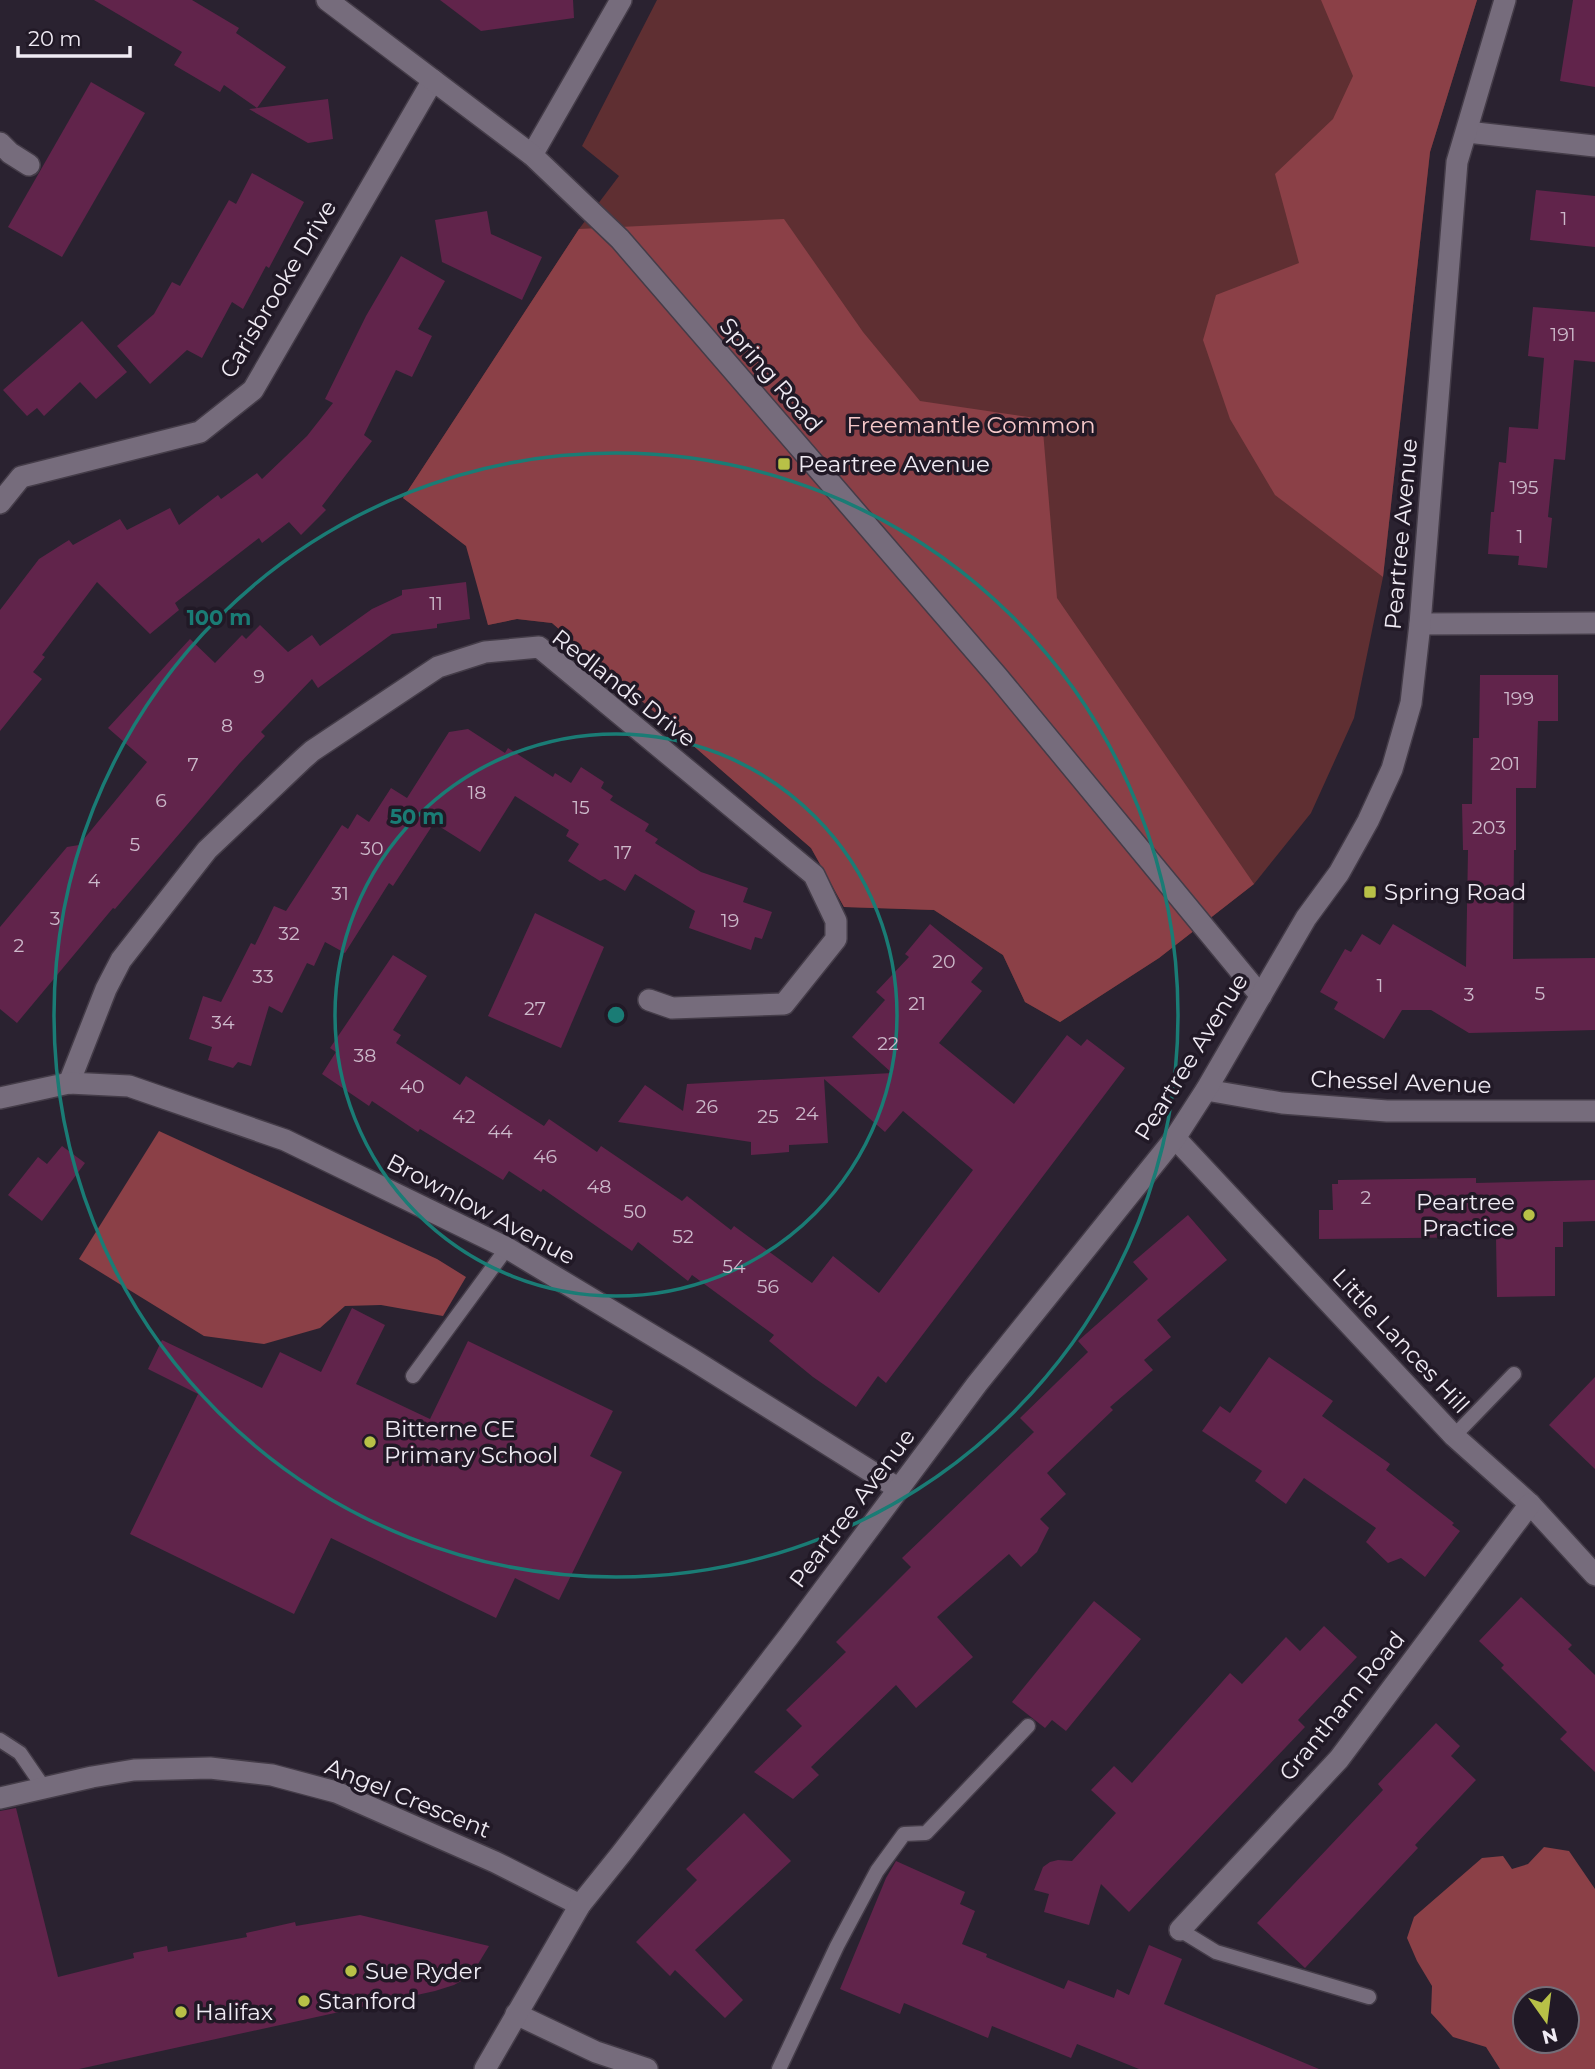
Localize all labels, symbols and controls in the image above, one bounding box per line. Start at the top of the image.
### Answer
scale bar [18,14,130,58]
text: 20 m [28,26,82,51]
street label: Carisbrooke Drive [214,195,342,383]
house number: 1 [1561,207,1567,230]
street label: Spring Road [714,312,828,438]
house number: 191 [1550,323,1576,346]
park label: Freemantle Common [847,411,1096,439]
street label: Peartree Avenue [1379,437,1423,631]
place label: Peartree Avenue [798,450,990,478]
marker: Peartree Avenue [776,456,792,472]
house number: 195 [1509,476,1539,499]
house number: 1 [1517,525,1523,548]
house number: 11 [429,592,443,615]
text: 100 m [187,605,251,630]
street label: Redlands Drive [547,623,701,753]
house number: 9 [253,665,265,688]
house number: 199 [1504,687,1534,710]
house number: 8 [221,714,233,737]
house number: 201 [1490,752,1520,775]
house number: 7 [187,753,199,776]
house number: 18 [468,781,486,804]
house number: 6 [155,789,167,812]
house number: 15 [572,796,590,819]
text: 50 m [390,804,444,829]
house number: 203 [1472,816,1506,839]
house number: 5 [130,833,141,856]
house number: 30 [360,837,384,860]
house number: 17 [614,841,632,864]
house number: 4 [88,869,101,892]
place label: Spring Road [1384,878,1526,906]
house number: 31 [331,882,349,905]
marker: Spring Road [1362,884,1378,900]
house number: 3 [50,907,60,930]
house number: 19 [721,909,739,932]
house number: 32 [278,922,300,945]
house number: 2 [14,934,25,957]
house number: 20 [932,950,956,973]
house number: 33 [252,965,274,988]
street label: Peartree Avenue [1128,968,1254,1146]
house number: 1 [1377,974,1383,997]
house number: 5 [1535,982,1546,1005]
house number: 3 [1464,983,1474,1006]
house number: 21 [908,992,926,1015]
house number: 27 [524,997,546,1020]
centre of rings [604,1003,628,1027]
house number: 34 [211,1011,235,1034]
house number: 22 [877,1032,899,1055]
house number: 38 [354,1044,376,1067]
street label: Chessel Avenue [1310,1065,1492,1099]
house number: 40 [399,1075,425,1098]
house number: 26 [696,1095,718,1118]
house number: 24 [796,1102,819,1125]
house number: 42 [452,1105,476,1128]
house number: 25 [757,1105,779,1128]
house number: 44 [487,1120,513,1143]
house number: 46 [533,1145,557,1168]
street label: Brownlow Avenue [382,1147,580,1271]
house number: 48 [587,1175,611,1198]
house number: 2 [1361,1186,1372,1209]
place label: Peartree Practice [1416,1188,1515,1242]
house number: 50 [623,1200,647,1223]
marker: Peartree Practice [1521,1207,1537,1223]
house number: 52 [672,1225,694,1248]
house number: 54 [722,1255,746,1278]
street label: Little Lances Hill [1327,1263,1475,1419]
house number: 56 [757,1275,779,1298]
place label: Bitterne CE Primary School [384,1415,558,1469]
street label: Peartree Avenue [783,1423,921,1593]
marker: Bitterne CE Primary School [362,1434,378,1450]
street label: Grantham Road [1273,1626,1411,1786]
street label: Angel Crescent [321,1752,495,1844]
place label: Sue Ryder [365,1957,482,1985]
marker: Sue Ryder [343,1963,359,1979]
north arrow [1511,1985,1581,2055]
place label: Stanford [318,1987,417,2015]
marker: Stanford [296,1993,312,2009]
place label: Halifax [195,1998,273,2026]
marker: Halifax [173,2004,189,2020]
text: N [1540,2023,1560,2049]

